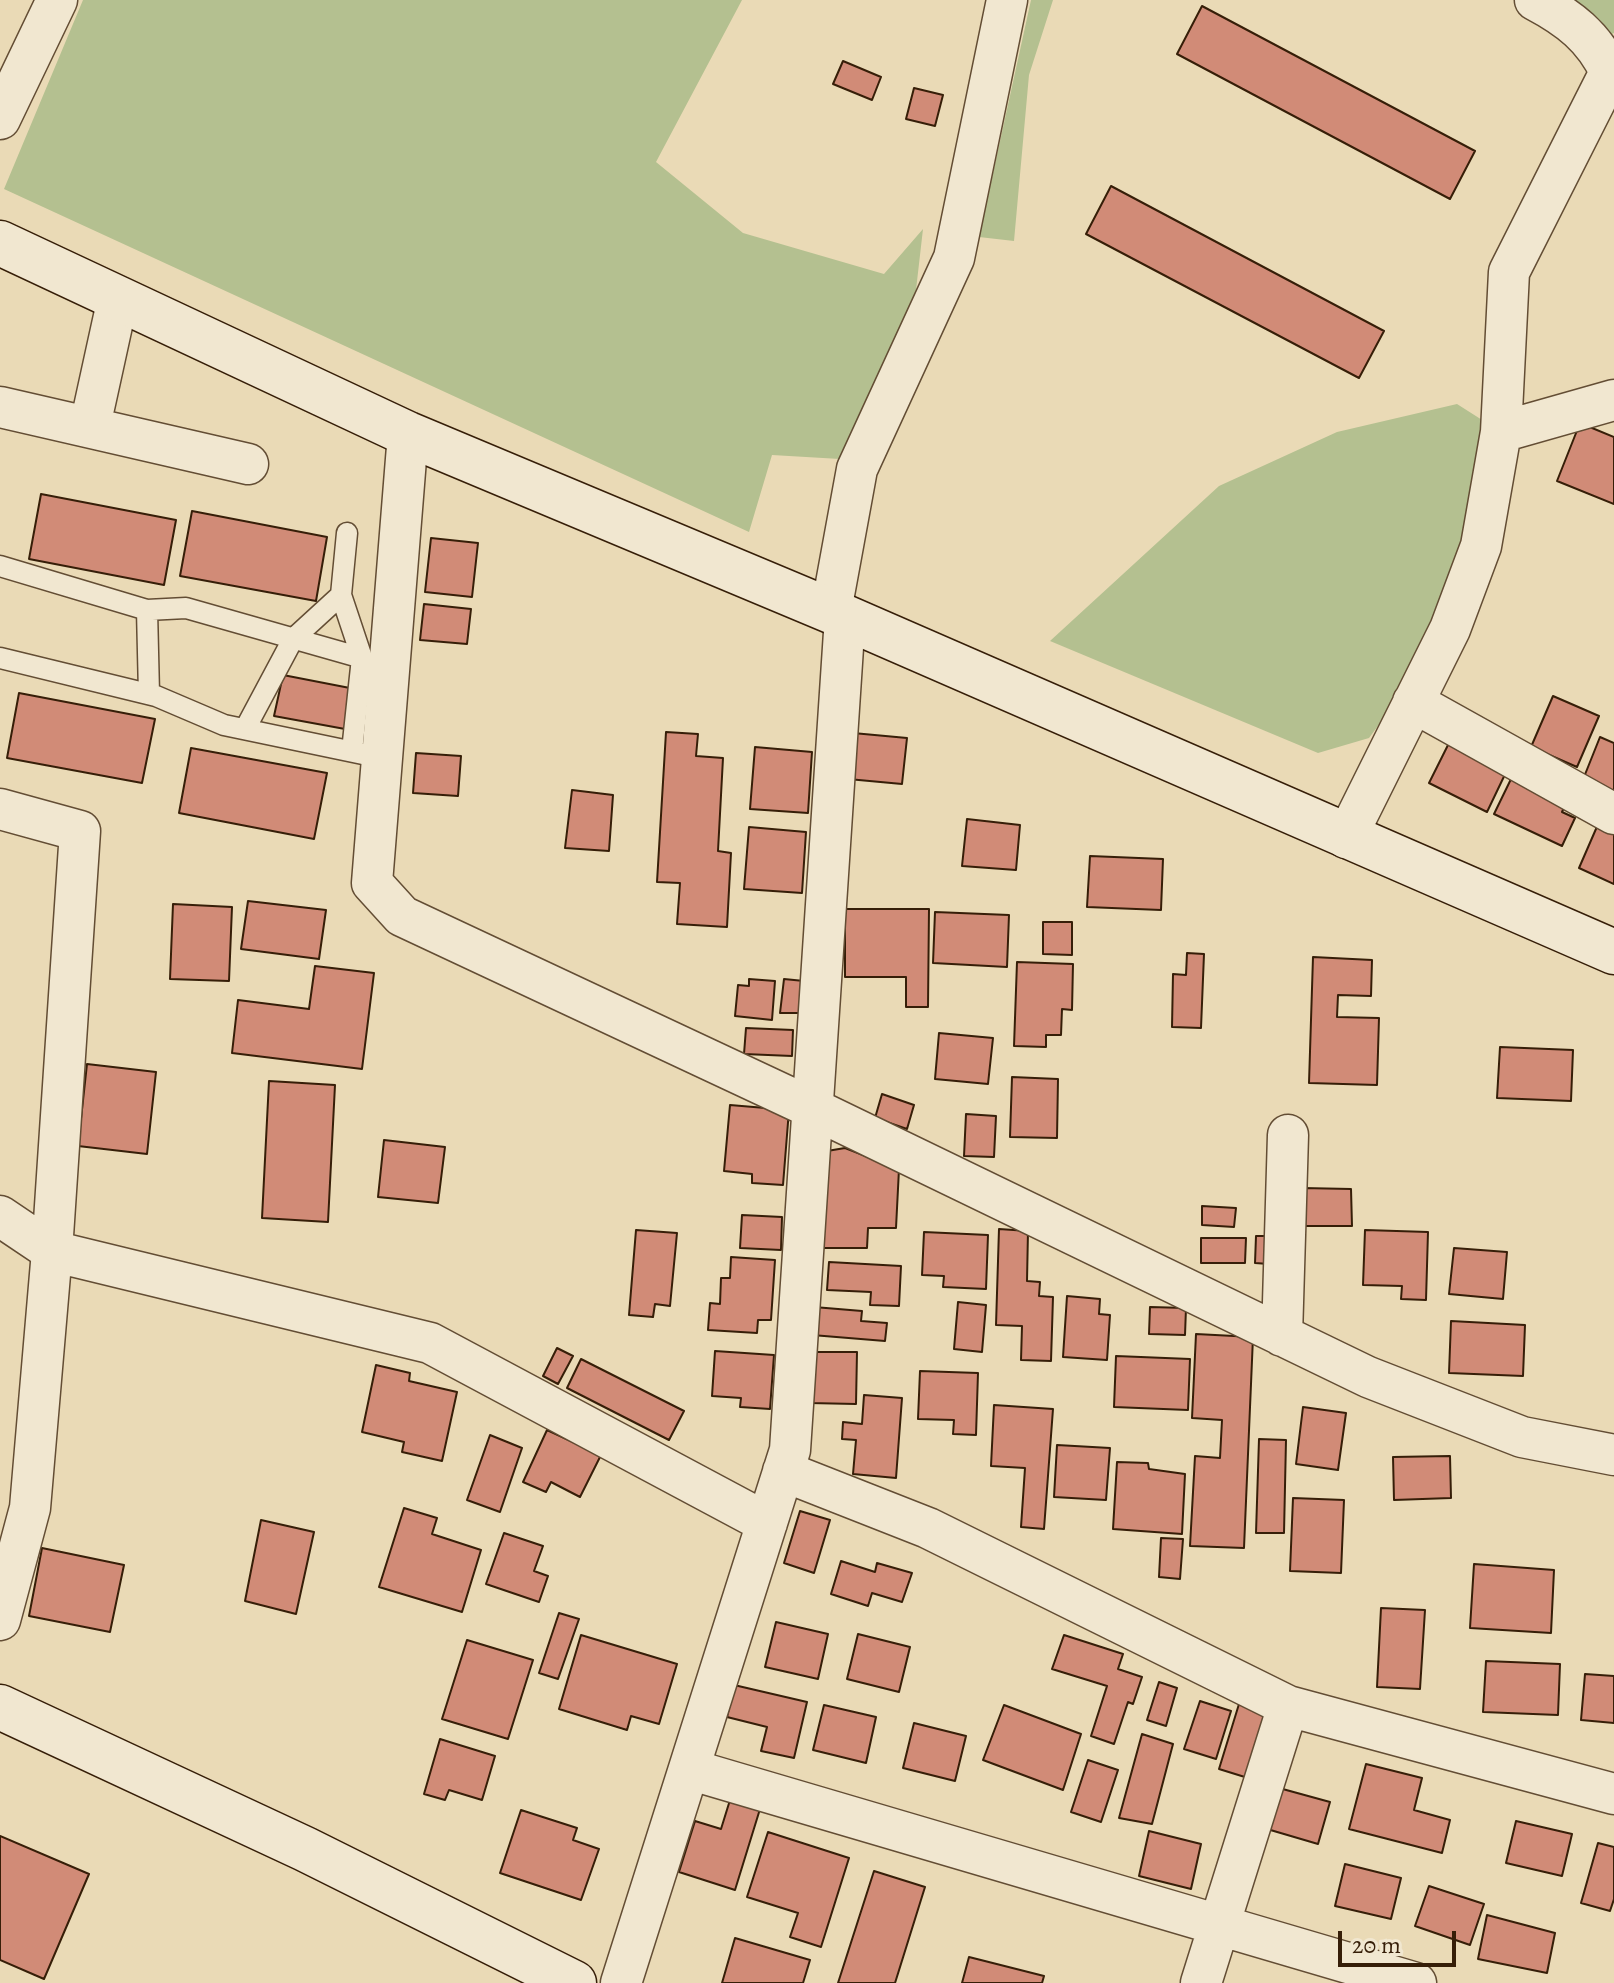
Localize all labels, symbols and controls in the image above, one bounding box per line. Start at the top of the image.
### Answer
scale bar [1342,1915,1460,1965]
text: 20 m [1352,1929,1401,1961]

